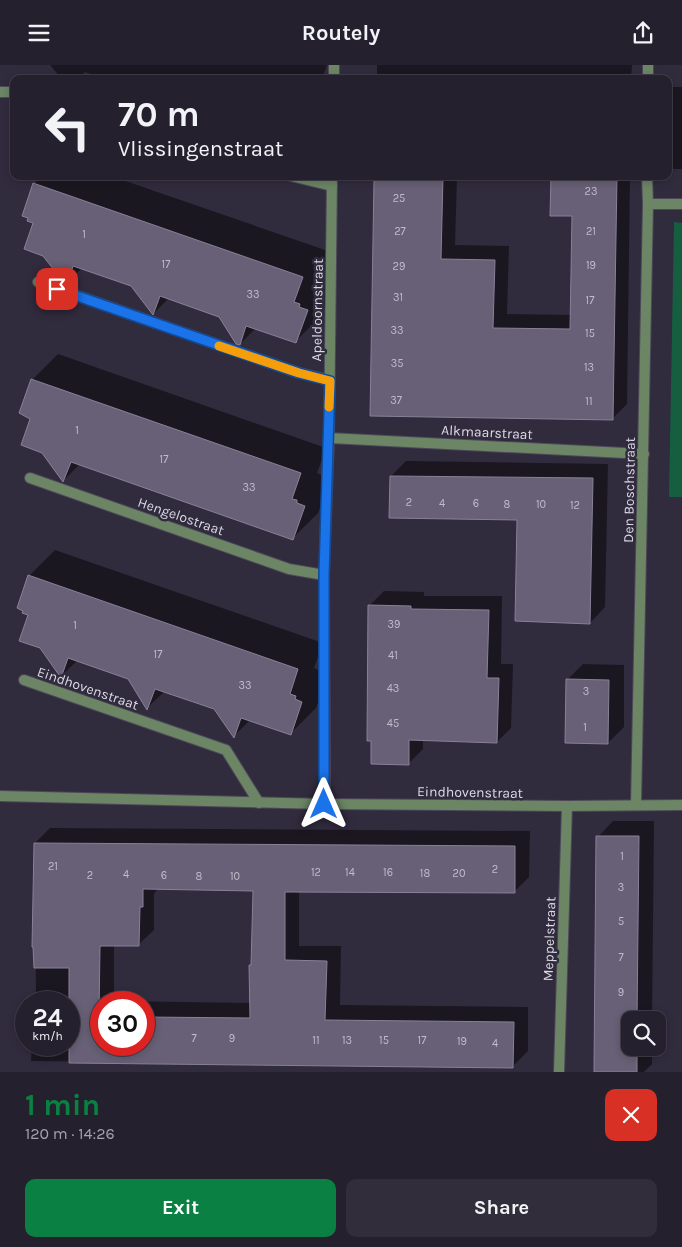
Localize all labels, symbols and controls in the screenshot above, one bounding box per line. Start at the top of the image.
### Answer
icon: menu [25,19,53,47]
icon: share [629,19,657,47]
text: Routely [302,20,380,46]
text: 70 m [118,94,200,135]
icon: left [35,95,100,160]
text: Vlissingenstraat [118,136,283,162]
house number: 23 [585,185,597,198]
house number: 25 [393,192,405,205]
house number: 27 [394,225,406,238]
house number: 21 [586,225,596,238]
house number: 1 [82,228,86,241]
house number: 17 [162,258,170,271]
street label: Apeldoornstraat [308,258,327,362]
house number: 19 [586,259,596,272]
house number: 29 [393,260,405,273]
pin [36,268,78,310]
icon: arrive [43,275,71,303]
house number: 33 [247,288,260,301]
house number: 31 [393,291,403,304]
house number: 17 [586,294,594,307]
house number: 33 [391,324,404,337]
house number: 15 [585,327,595,340]
house number: 35 [391,357,403,370]
house number: 13 [584,361,594,374]
house number: 37 [390,394,402,407]
house number: 11 [585,395,593,408]
street label: Alkmaarstraat [441,422,533,443]
house number: 1 [75,424,79,437]
street label: Den Boschstraat [620,437,639,543]
house number: 17 [160,453,168,466]
house number: 33 [243,481,256,494]
street label: Hengelostraat [136,494,226,539]
house number: 2 [406,496,412,509]
house number: 4 [439,497,445,510]
house number: 6 [473,497,479,510]
house number: 8 [504,498,511,511]
house number: 10 [536,498,546,511]
house number: 12 [570,499,580,512]
house number: 39 [388,618,400,631]
house number: 1 [73,619,77,632]
house number: 17 [154,648,162,661]
house number: 41 [388,649,398,662]
street label: Eindhovenstraat [35,663,141,714]
house number: 33 [239,679,252,692]
house number: 43 [387,682,399,695]
house number: 3 [583,685,589,698]
house number: 45 [387,717,399,730]
house number: 1 [583,721,587,734]
position arrow [297,777,349,829]
street label: Eindhovenstraat [417,783,523,802]
house number: 1 [620,850,624,863]
house number: 21 [48,860,58,873]
house number: 2 [492,863,498,876]
house number: 12 [311,866,321,879]
house number: 14 [345,866,355,879]
house number: 16 [383,866,393,879]
house number: 18 [420,867,430,880]
house number: 20 [453,867,465,880]
house number: 4 [123,868,129,881]
house number: 2 [87,869,93,882]
house number: 6 [161,869,167,882]
house number: 8 [196,870,203,883]
house number: 10 [230,870,240,883]
house number: 3 [618,881,624,894]
street label: Meppelstraat [540,896,559,982]
house number: 5 [618,915,624,928]
house number: 7 [618,951,624,964]
house number: 9 [618,986,624,999]
speed limit sign: 30 [90,991,155,1056]
text: 24 [32,1003,63,1032]
map controls [621,1011,666,1056]
button: search [621,1011,666,1056]
text: km/h [32,1029,63,1043]
house number: 7 [191,1032,197,1045]
house number: 9 [229,1032,235,1045]
house number: 11 [312,1034,320,1047]
house number: 13 [342,1034,352,1047]
house number: 15 [379,1034,389,1047]
house number: 17 [418,1034,426,1047]
house number: 19 [457,1035,467,1048]
house number: 4 [492,1037,498,1050]
text: 1 min [25,1087,100,1123]
button: close [605,1089,657,1141]
text: 120 m · 14:26 [25,1124,115,1143]
button: Exit [25,1179,336,1237]
button: Share [346,1179,657,1237]

